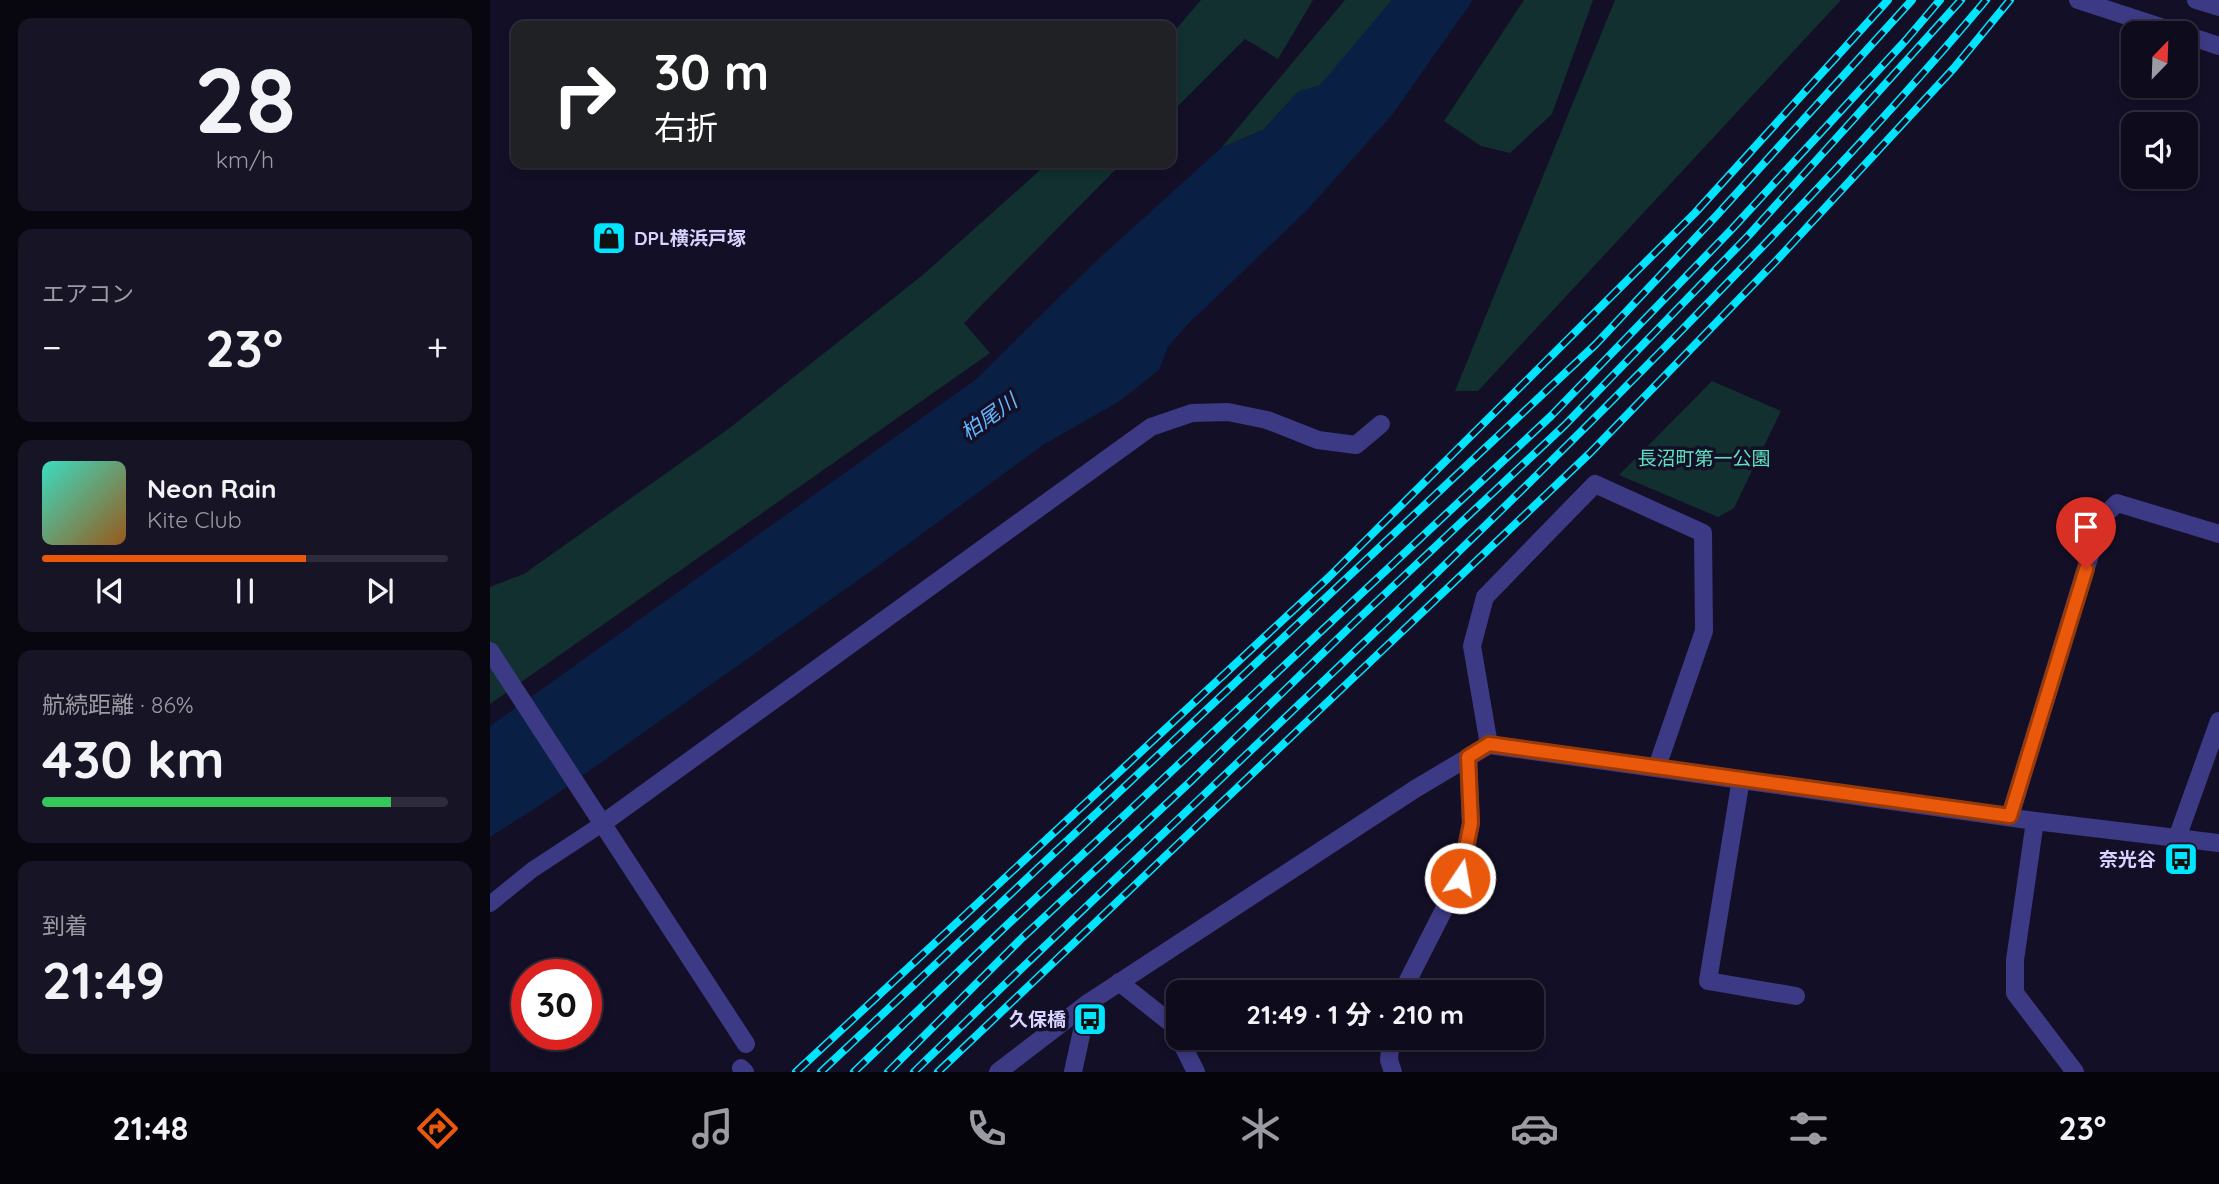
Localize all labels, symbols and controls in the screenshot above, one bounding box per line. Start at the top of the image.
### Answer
north arrow [2121,21,2198,98]
map controls [2121,21,2198,189]
text: 30 m [654,41,769,102]
text: 28 [194,42,296,156]
icon: right [539,49,630,140]
text: 右折 [654,107,718,147]
button: sound [2121,112,2198,189]
text: km/h [216,145,274,174]
shop icon: DPL横浜戸塚 [590,219,628,257]
place label: DPL横浜戸塚 [634,226,746,250]
text: エアコン [42,279,134,308]
text: 23° [205,315,283,380]
text: − [42,323,62,371]
text: + [427,323,448,371]
water label: 柏尾川 [955,386,1023,445]
park label: 長沼町第一公園 [1637,446,1771,470]
text: Neon Rain [147,472,276,505]
pin [2056,497,2116,569]
text: Kite Club [147,505,242,534]
icon: arrive [2067,508,2105,546]
icon: previous [91,572,129,610]
icon: pause [226,572,264,610]
icon: next [361,572,399,610]
text: 航続距離 · 86% [42,690,194,719]
text: 430 km [42,726,225,791]
bus stop icon: 奈光谷 [2162,840,2200,878]
position arrow [1423,841,1497,915]
place label: 奈光谷 [2099,847,2156,871]
text: 到着 [42,911,88,940]
text: 21:49 [42,947,165,1012]
speed limit sign: 30 [511,959,602,1050]
text: 21:49 · 1 分 · 210 m [1246,998,1464,1031]
bus stop icon: 久保橋 [1071,1000,1109,1038]
place label: 久保橋 [1009,1007,1066,1031]
icon: directions [413,1104,462,1153]
icon: music [688,1104,737,1153]
icon: phone [962,1104,1011,1153]
icon: climate [1236,1104,1285,1153]
icon: car [1510,1104,1559,1153]
icon: filters [1784,1104,1833,1153]
text: 21:48 [113,1108,188,1148]
text: 23° [2058,1108,2106,1148]

